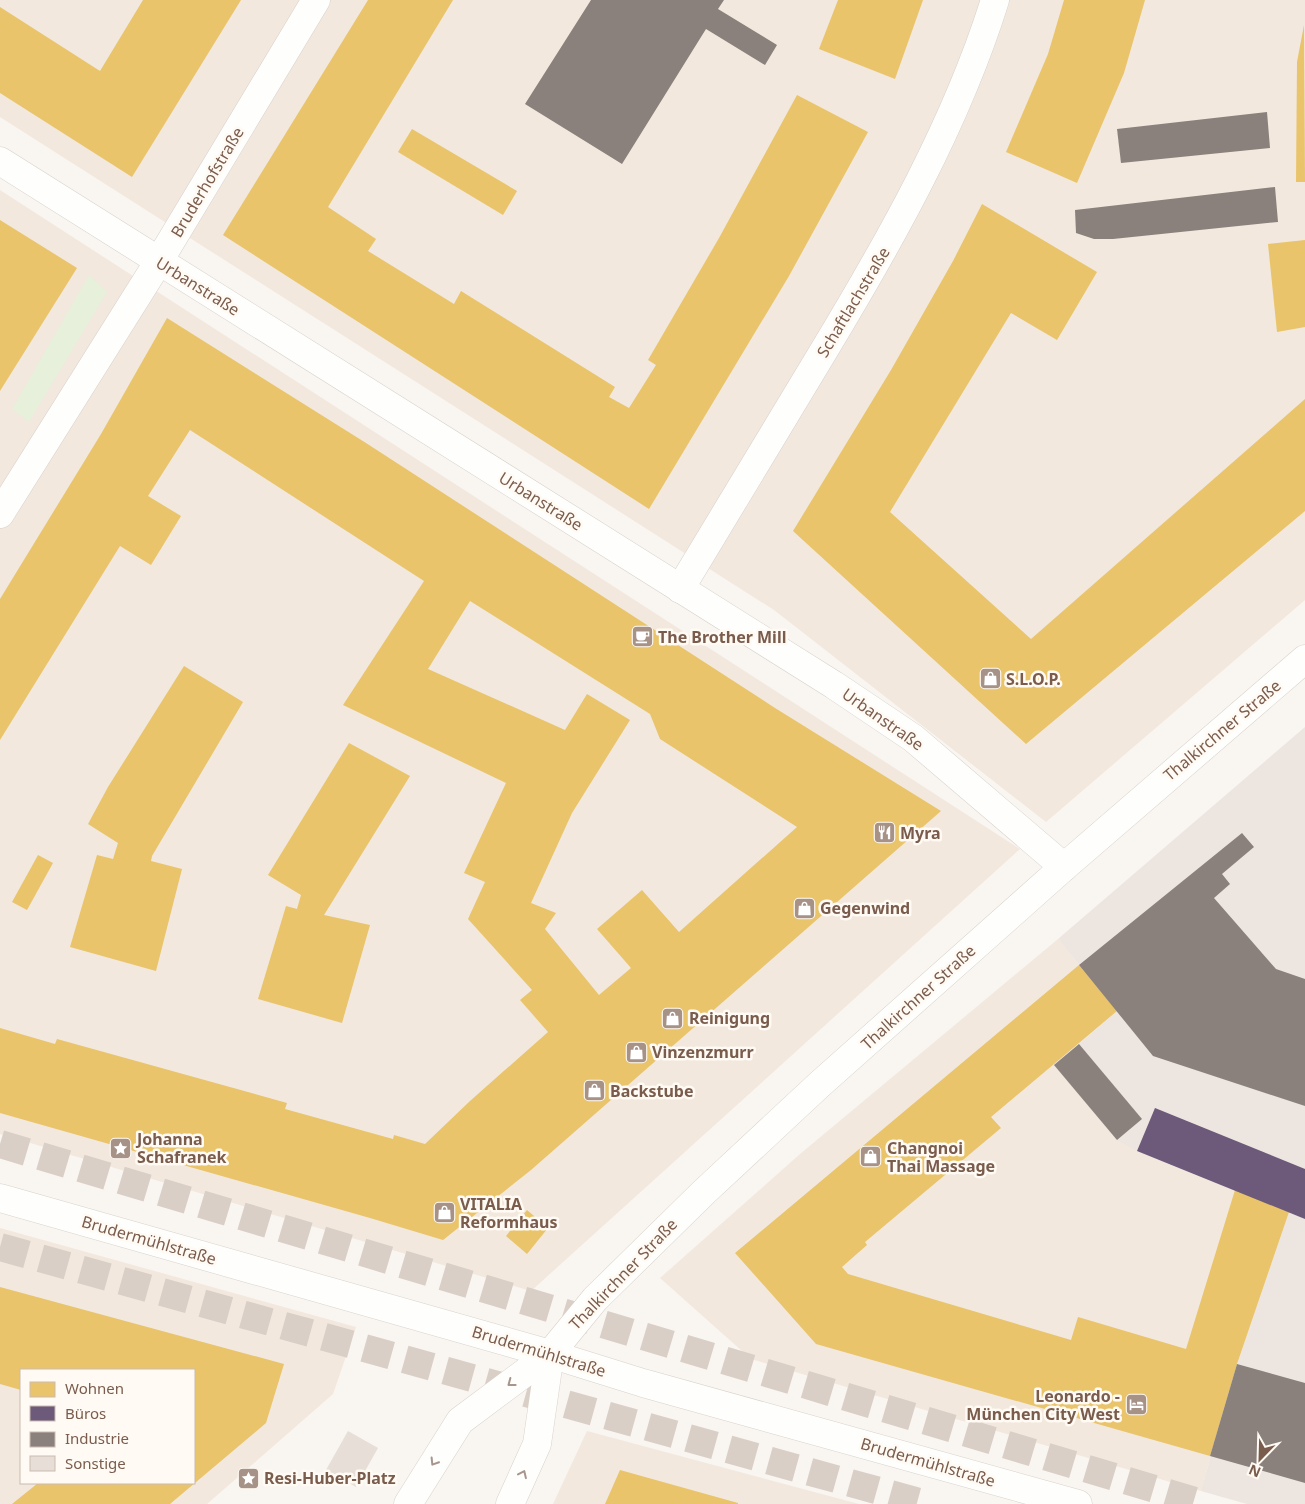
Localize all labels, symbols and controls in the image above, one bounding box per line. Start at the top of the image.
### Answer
street label: Bruderhofstraße [165,123,249,241]
street label: Schaftlachstraße [811,243,895,361]
street label: Urbanstraße [152,252,244,320]
street label: Urbanstraße [495,467,587,535]
cafe icon: The Brother Mill [630,625,654,649]
place label: The Brother Mill [658,626,786,648]
shop icon: S.L.O.P. [978,667,1002,691]
place label: S.L.O.P. [1006,668,1061,690]
street label: Thalkirchner Straße [1159,674,1285,786]
street label: Urbanstraße [838,683,928,755]
restaurant icon: Myra [872,821,896,845]
place label: Myra [900,822,941,844]
shop icon: Gegenwind [792,896,816,920]
place label: Gegenwind [820,897,910,919]
street label: Thalkirchner Straße [856,940,980,1054]
shop icon: Reinigung [661,1006,685,1030]
place label: Reinigung [689,1007,770,1029]
shop icon: Vinzenzmurr [624,1040,648,1064]
place label: Vinzenzmurr [652,1041,754,1063]
shop icon: Backstube [582,1079,606,1103]
place label: Backstube [610,1080,693,1102]
place label: Johanna Schafranek [135,1128,227,1168]
place icon: Johanna Schafranek [109,1136,133,1160]
place label: Changnoi Thai Massage [887,1137,995,1177]
shop icon: Changnoi Thai Massage [859,1145,883,1169]
place label: VITALIA Reformhaus [460,1193,557,1233]
shop icon: VITALIA Reformhaus [432,1201,456,1225]
street label: Brudermühlstraße [79,1210,219,1270]
street label: Thalkirchner Straße [564,1213,682,1335]
street label: Brudermühlstraße [469,1320,609,1382]
legend [20,1369,195,1484]
one-way arrow [507,1377,517,1386]
text: Wohnen [65,1378,124,1398]
place label: Leonardo - München City West [966,1385,1120,1425]
hotel icon: Leonardo - München City West [1124,1393,1148,1417]
text: Büros [65,1403,106,1423]
text: Industrie [65,1428,129,1448]
street label: Brudermühlstraße [858,1432,998,1492]
north arrow [1235,1434,1285,1484]
text: Sonstige [65,1453,126,1473]
one-way arrow [431,1457,440,1466]
text: N [1246,1460,1264,1482]
place icon: Resi-Huber-Platz [236,1466,260,1490]
place label: Resi-Huber-Platz [264,1467,396,1489]
one-way arrow [516,1470,527,1479]

